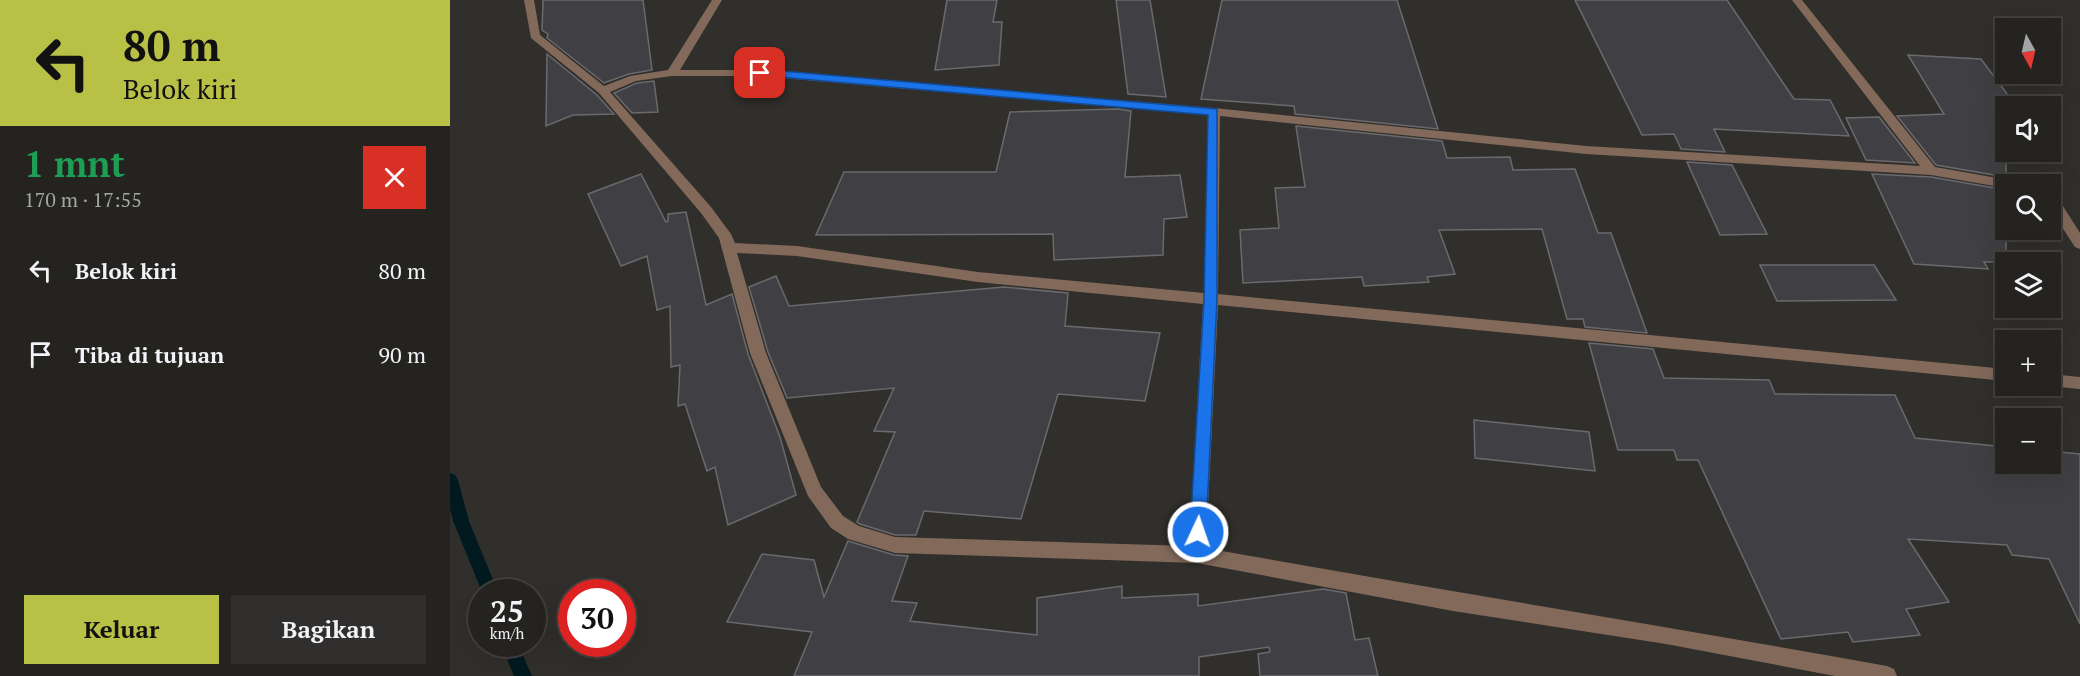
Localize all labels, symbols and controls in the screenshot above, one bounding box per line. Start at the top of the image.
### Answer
text: 80 m [123,17,221,73]
north arrow [1995,18,2061,84]
map controls [1995,18,2061,474]
icon: left [24,24,102,102]
pin [734,47,785,98]
icon: arrive [743,56,776,89]
text: Belok kiri [123,71,237,107]
button: sound [1995,96,2061,162]
text: 1 mnt [24,140,125,187]
button: close [363,146,426,209]
button: search [1995,174,2061,240]
text: 170 m · 17:55 [24,186,142,213]
button: layers [1995,252,2061,318]
icon: left [24,254,57,287]
text: Belok kiri [75,256,177,285]
text: 80 m [378,256,426,285]
button: + [1995,330,2061,396]
icon: arrive [24,338,57,371]
text: Tiba di tujuan [75,340,224,369]
text: 90 m [378,340,426,369]
button: − [1995,408,2061,474]
position arrow [1166,500,1230,564]
speed limit sign: 30 [558,579,636,657]
text: 25 [490,591,524,631]
button: Keluar [24,595,219,664]
button: Bagikan [231,595,426,664]
text: km/h [490,623,524,643]

